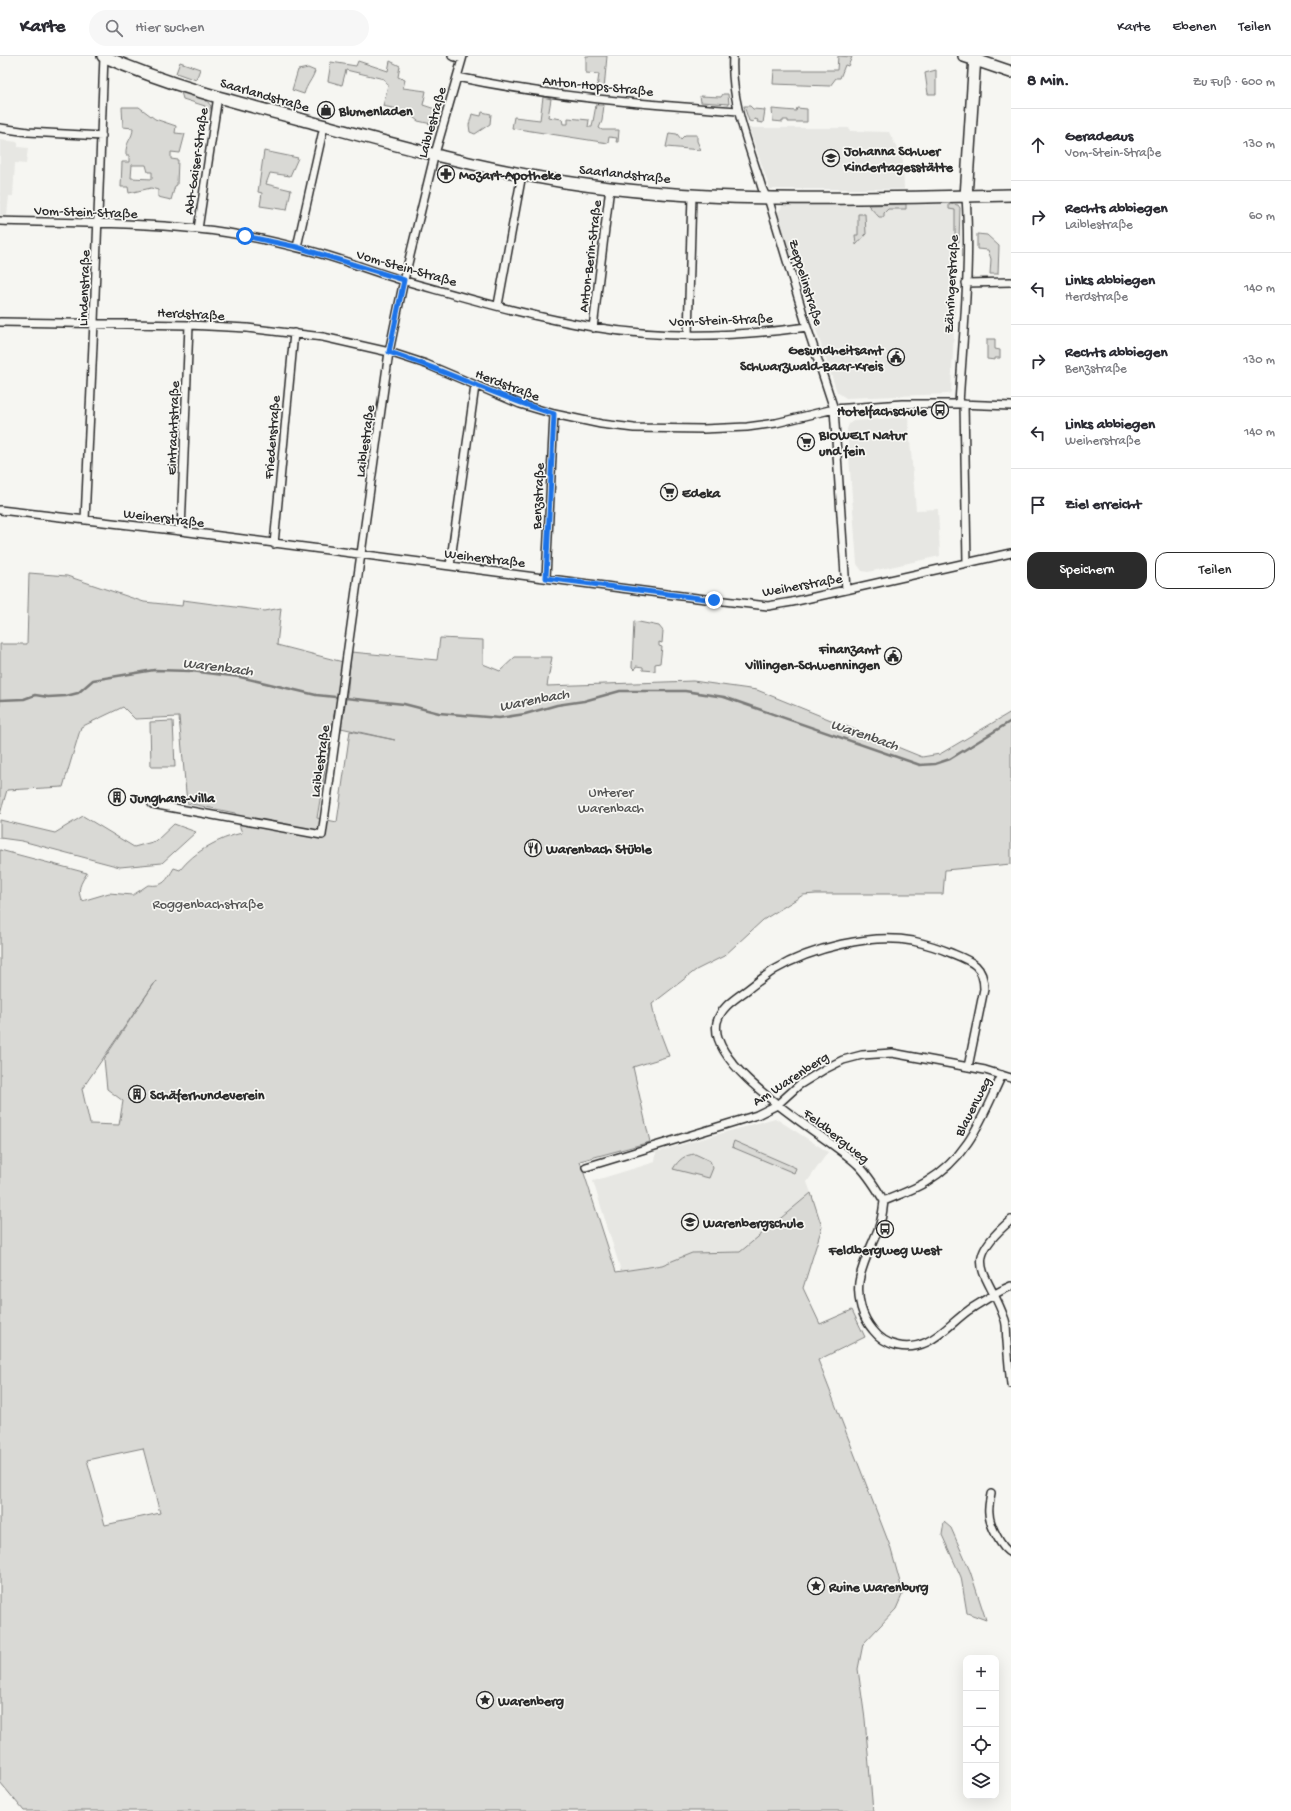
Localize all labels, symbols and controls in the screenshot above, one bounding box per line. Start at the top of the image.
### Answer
search box [89,10,369,46]
text: Karte [20,16,65,39]
icon: search [103,17,125,39]
text: Hier suchen [135,19,204,37]
text: Karte [1117,19,1151,36]
text: Ebenen [1173,19,1216,36]
text: Teilen [1238,19,1271,36]
text: 8 Min. [1027,72,1069,92]
street label: Anton-Hops-Straße [541,73,655,102]
text: Zu Fuß · 600 m [1193,75,1275,90]
street label: Saarlandstraße [218,76,312,117]
street label: Laiblestraße [415,85,452,160]
shop icon: Blumenladen [316,100,336,120]
place label: Blumenladen [338,104,413,121]
street label: Abt-Gaiser-Straße [182,106,214,216]
text: Geradeaus [1065,128,1133,146]
icon: ahead [1027,134,1049,156]
text: 130 m [1243,137,1275,152]
place label: Johanna Schwer Kindertagesstätte [843,144,954,177]
text: Vom-Stein-Straße [1065,146,1161,161]
school or university icon: Johanna Schwer Kindertagesstätte [821,148,841,168]
street label: Saarlandstraße [578,162,672,189]
pharmacy icon: Mozart-Apotheke [436,164,456,184]
place label: Mozart-Apotheke [459,168,562,185]
street label: Anton-Berin-Straße [576,198,607,313]
text: Rechts abbiegen [1065,200,1168,218]
street label: Vom-Stein-Straße [33,203,139,224]
icon: right [1027,206,1049,228]
text: 60 m [1249,209,1275,224]
text: Laiblestraße [1065,218,1133,233]
route start [236,227,254,245]
street label: Zähringerstraße [941,234,964,334]
street label: Zeppelinstraße [783,237,826,329]
street label: Vom-Stein-Straße [353,247,459,292]
street label: Lindenstraße [76,249,95,326]
text: Links abbiegen [1065,272,1155,290]
icon: left [1027,278,1049,300]
text: 140 m [1244,281,1275,296]
text: Herdstraße [1065,290,1128,305]
street label: Herdstraße [157,305,226,326]
street label: Vom-Stein-Straße [668,311,774,332]
place label: Gesundheitsamt Schwarzwald-Baar-Kreis [740,343,884,376]
text: Rechts abbiegen [1065,344,1168,362]
public building icon: Gesundheitsamt Schwarzwald-Baar-Kreis [886,347,906,367]
icon: right [1027,350,1049,372]
text: 130 m [1243,353,1275,368]
text: Benzstraße [1065,362,1127,377]
street label: Herdstraße [472,366,542,407]
street label: Eintrachtstraße [164,380,185,475]
street label: Friedenstraße [261,394,286,481]
bus stop icon: Hotelfachschule [930,400,950,420]
street label: Laiblestraße [353,403,380,479]
place label: Hotelfachschule [837,404,928,421]
text: Links abbiegen [1065,416,1155,434]
icon: left [1027,422,1049,444]
text: 140 m [1244,425,1275,440]
place label: BIOWELT Natur und fein [818,428,909,461]
supermarket icon: BIOWELT Natur und fein [796,432,816,452]
text: Weiherstraße [1065,434,1140,449]
street label: Benzstraße [529,462,550,531]
supermarket icon: Edeka [659,482,679,502]
place label: Edeka [682,486,721,503]
icon: arrive [1027,494,1049,516]
text: Ziel erreicht [1065,496,1141,514]
street label: Weiherstraße [122,506,206,533]
street label: Weiherstraße [443,546,527,573]
button: Speichern [1027,552,1147,589]
button: Teilen [1155,552,1275,589]
street label: Weiherstraße [761,571,845,602]
route end [705,591,723,609]
place label: Finanzamt Villingen-Schwenningen [744,642,881,675]
public building icon: Finanzamt Villingen-Schwenningen [883,646,903,666]
water label: Warenbach [182,655,255,681]
water label: Warenbach [498,685,572,717]
water label: Warenbach [828,716,902,756]
street label: Laiblestraße [308,723,335,799]
park label: Unterer Warenbach [578,785,644,818]
building icon: Junghans-Villa [107,787,127,807]
place label: Junghans-Villa [129,791,216,808]
restaurant icon: Warenbach Stüble [523,838,543,858]
place label: Warenbach Stüble [545,842,653,859]
park label: Roggenbachstraße [152,897,264,914]
street label: Am Warenberg [750,1049,833,1111]
street label: Blauenweg [952,1075,996,1141]
building icon: Schäferhundeverein [127,1084,147,1104]
place label: Schäferhundeverein [150,1088,265,1105]
street label: Feldbergweg [798,1105,872,1168]
school or university icon: Warenbergschule [680,1212,700,1232]
place label: Warenbergschule [702,1216,804,1233]
bus stop icon: Feldbergweg West [875,1219,895,1239]
place label: Feldbergweg West [828,1243,943,1260]
place icon: Ruine Warenburg [806,1576,826,1596]
place label: Ruine Warenburg [828,1580,929,1597]
map controls [963,1655,999,1799]
button: + [963,1655,999,1691]
place icon: Warenberg [475,1690,495,1710]
button: − [963,1691,999,1727]
place label: Warenberg [497,1694,564,1711]
button: locate [963,1727,999,1763]
button: layers [963,1763,999,1799]

